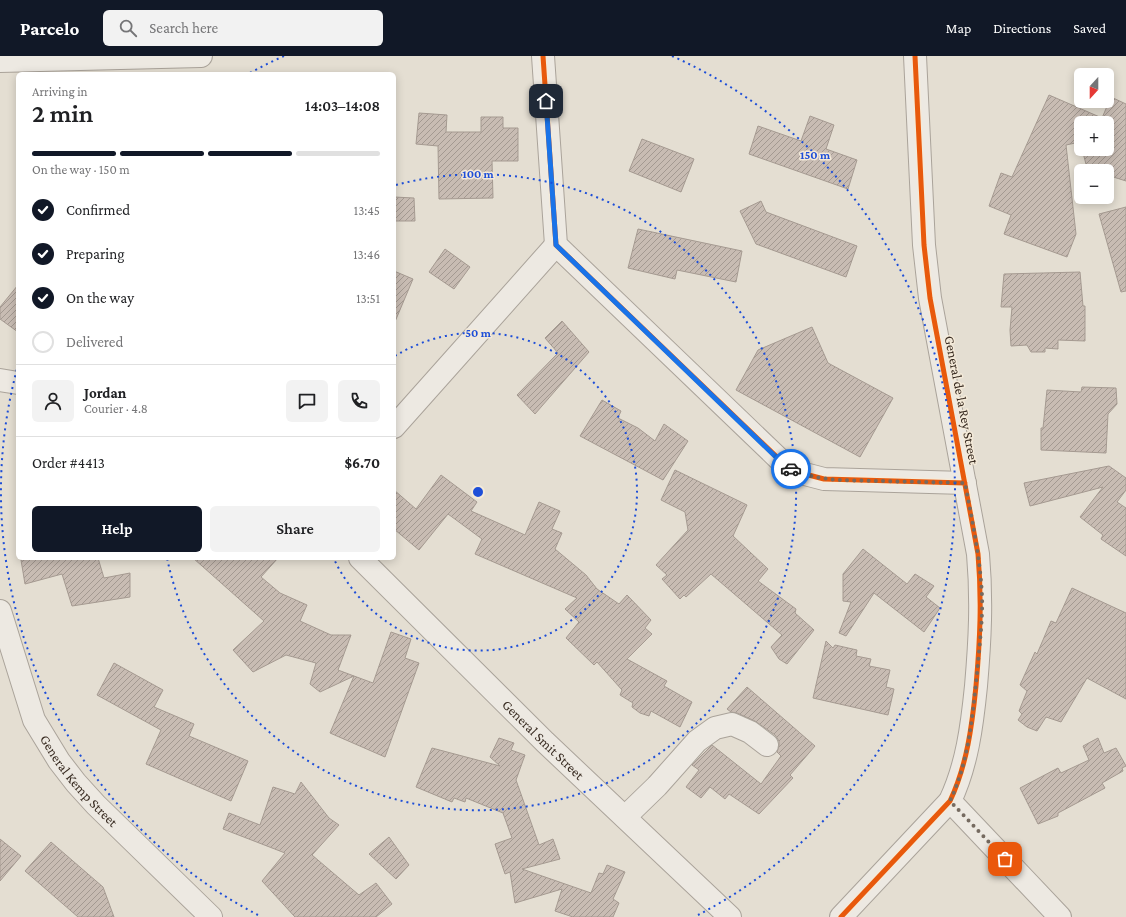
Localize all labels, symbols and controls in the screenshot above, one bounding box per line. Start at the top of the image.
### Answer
search box [103,10,383,46]
icon: search [117,17,139,39]
text: Parcelo [20,18,79,39]
text: Search here [149,20,218,36]
text: Map [946,20,971,36]
text: Directions [993,20,1051,36]
text: Saved [1073,20,1106,36]
north arrow [1074,68,1114,108]
map controls [1074,68,1114,204]
text: Arriving in [32,84,88,99]
pin [529,84,563,118]
icon: home [535,90,557,112]
text: 14:03–14:08 [305,98,380,114]
text: 2 min [32,99,93,128]
button: + [1074,116,1114,156]
text: 150 m [800,148,831,162]
text: On the way · 150 m [32,162,130,177]
button: − [1074,164,1114,204]
text: 100 m [462,167,495,181]
icon: check [32,199,54,221]
text: Confirmed [66,202,130,218]
text: 13:45 [354,203,380,218]
icon: check [32,243,54,265]
text: Preparing [66,246,125,262]
text: 13:46 [353,247,380,262]
icon: check [32,287,54,309]
text: On the way [66,290,134,306]
text: 13:51 [356,291,380,306]
text: 50 m [465,326,492,340]
text: Delivered [66,334,123,350]
street label: General de la Rey Street [942,334,982,466]
button: person [32,380,74,422]
button: chat [286,380,328,422]
button: phone [338,380,380,422]
text: Jordan [84,385,126,401]
text: Courier · 4.8 [84,401,148,416]
courier [771,449,811,489]
text: Order #4413 [32,455,105,471]
text: $6.70 [345,455,380,471]
icon: car [780,458,802,480]
centre of rings [471,485,485,499]
button: Help [32,506,202,552]
button: Share [210,506,380,552]
street label: General Smit Street [499,696,588,783]
street label: General Kemp Street [37,732,121,830]
pin [988,842,1022,876]
icon: bag [994,848,1016,870]

